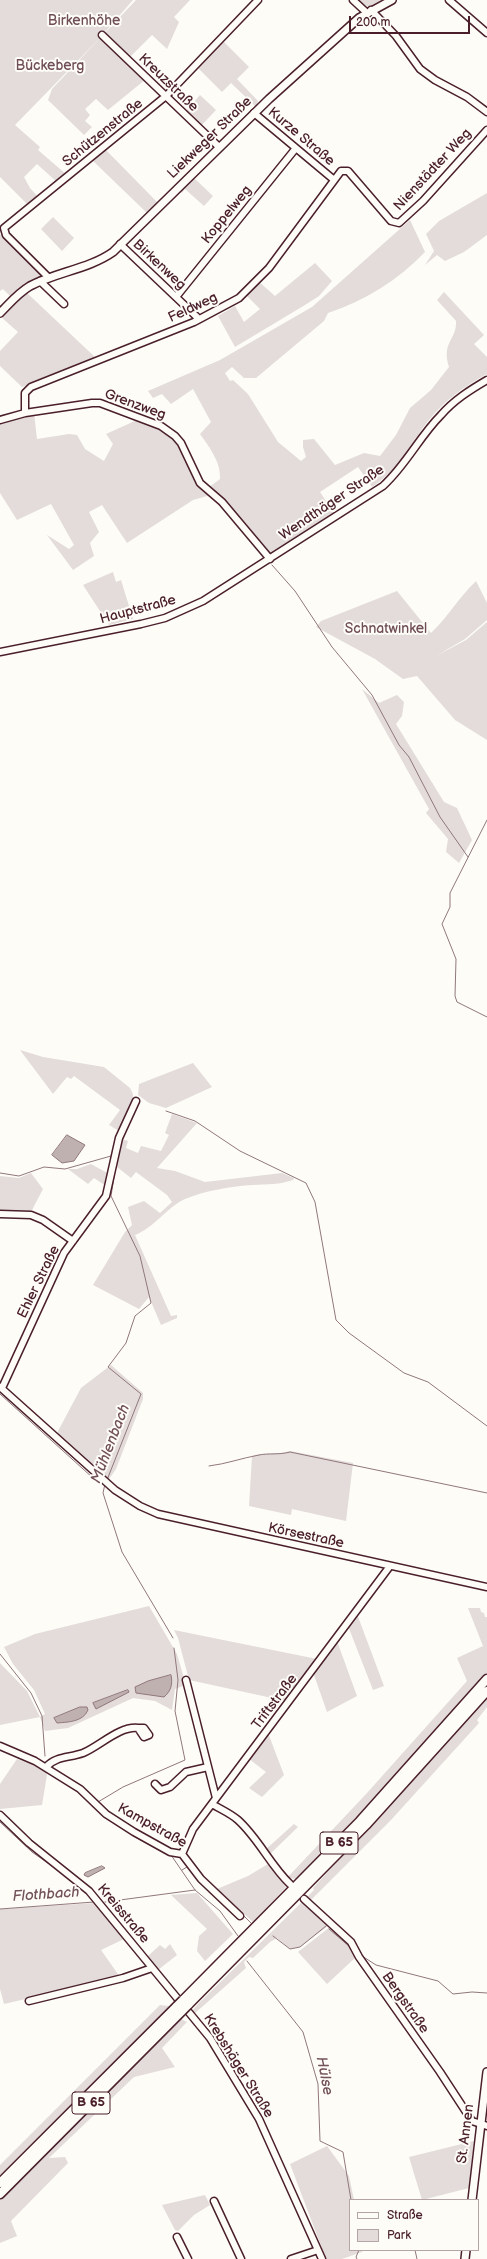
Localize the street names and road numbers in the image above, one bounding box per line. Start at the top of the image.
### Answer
street label: Kreuzstraße [135,50,201,116]
street label: Liekweger Straße [164,93,256,183]
street label: Schützenstraße [59,95,147,171]
street label: Kurze Straße [264,104,338,170]
street label: Nienstädter Weg [391,125,475,215]
street label: Koppelweg [198,182,256,248]
street label: Birkenweg [129,236,189,294]
street label: Feldweg [166,289,220,327]
street label: Grenzweg [102,386,168,424]
street label: Wendthäger Straße [276,462,388,544]
street label: Hauptstraße [98,592,178,628]
street label: Ehler Straße [14,1243,64,1321]
street label: Körsestraße [267,1520,345,1552]
street label: Triftstraße [249,1671,301,1733]
street label: Kampstraße [114,1800,190,1852]
road number: B 65 [320,1832,358,1854]
street label: Kreisstraße [93,1881,153,1947]
street label: Bergstraße [378,1969,432,2037]
street label: Krebshäger Straße [199,2011,277,2121]
road number: B 65 [72,2092,110,2114]
street label: St. Annen [454,2103,478,2165]

